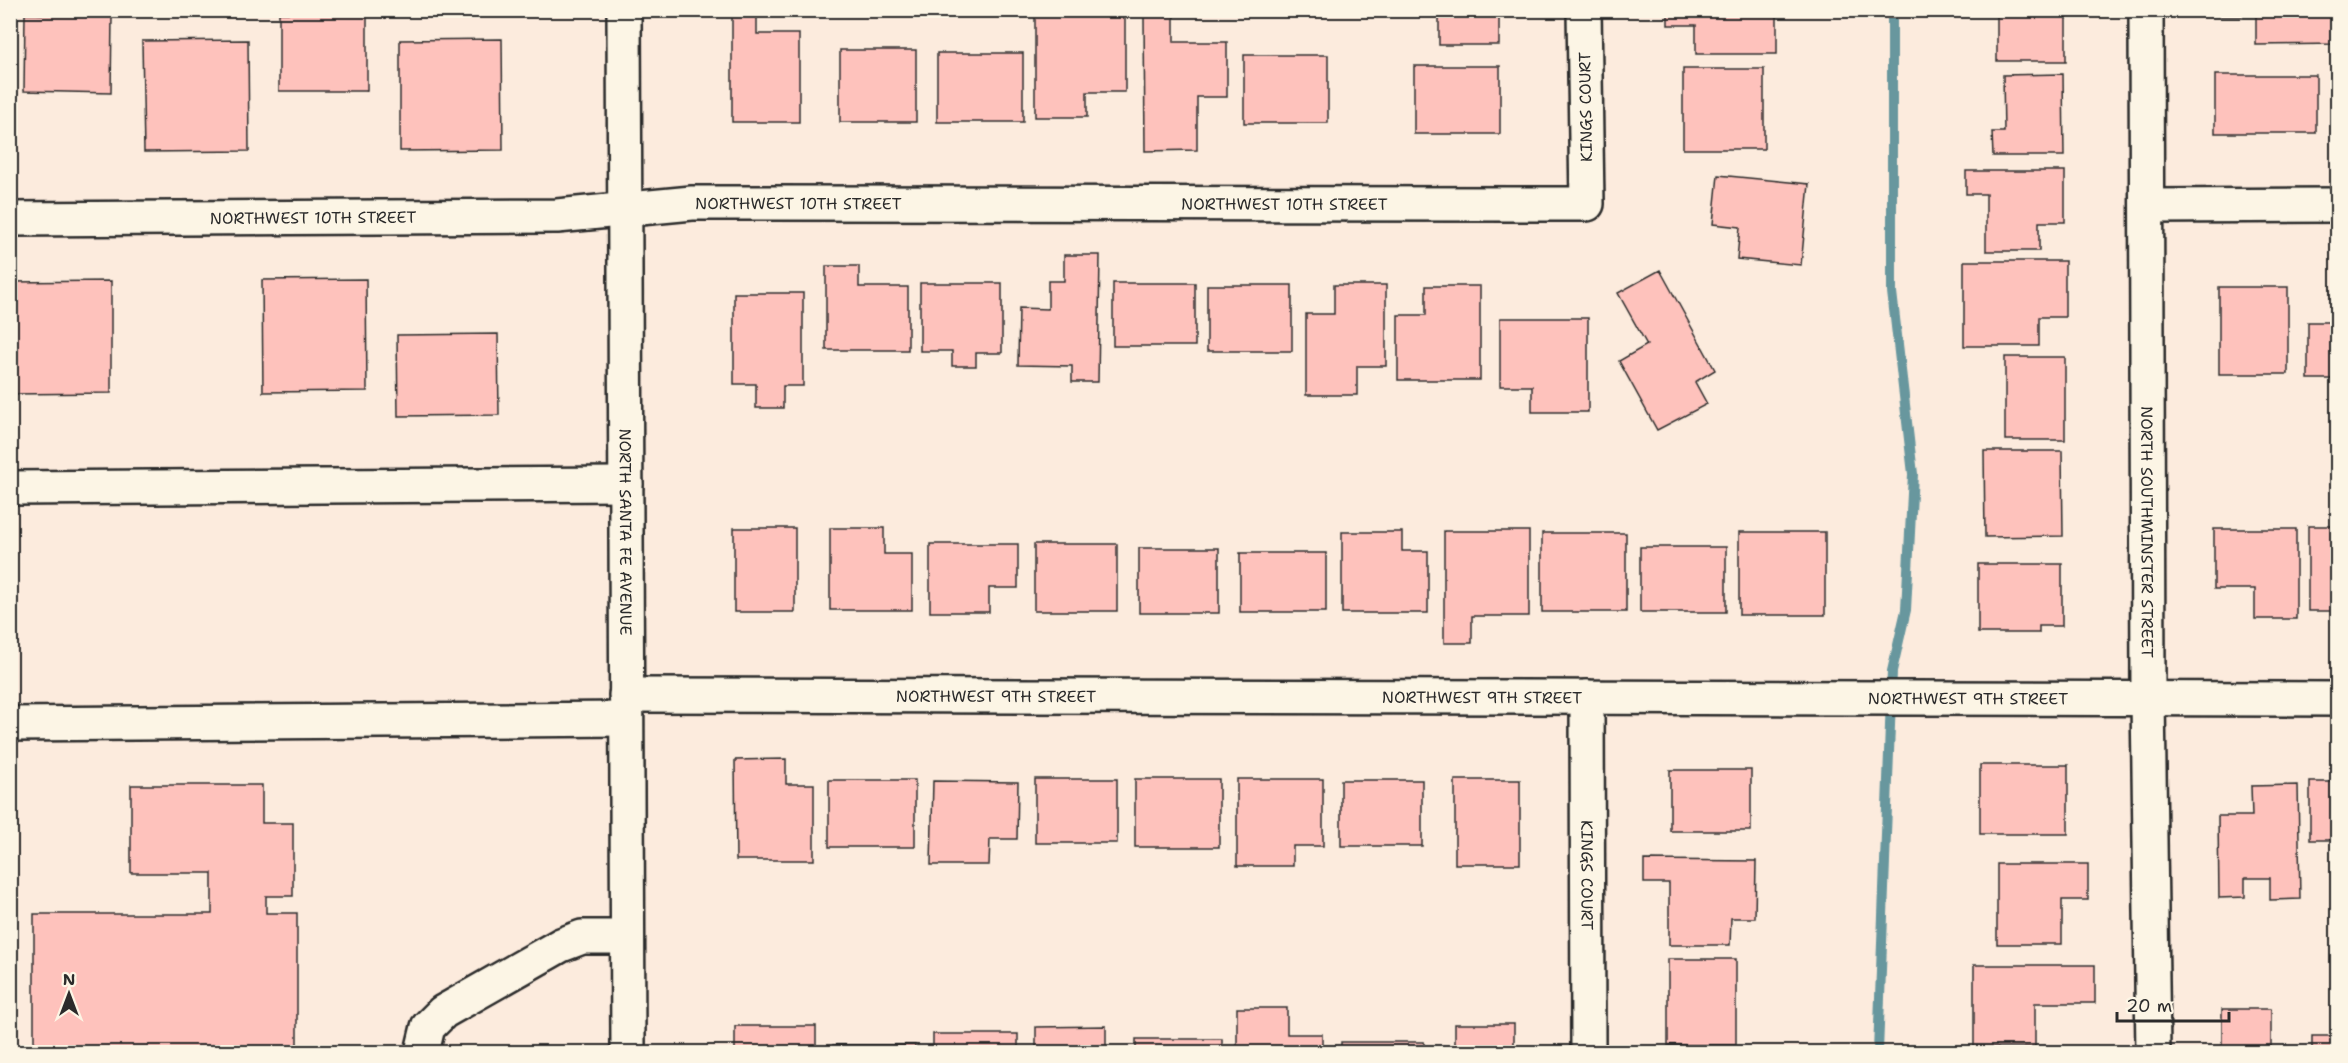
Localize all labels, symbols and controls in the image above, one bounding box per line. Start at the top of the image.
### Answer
street label: KINGS COURT [1574,52,1597,162]
street label: NORTHWEST 10TH STREET [695,193,902,214]
street label: NORTHWEST 10TH STREET [1181,194,1388,215]
street label: NORTHWEST 10TH STREET [210,207,416,229]
street label: NORTH SOUTHMINSTER STREET [2136,406,2158,658]
street label: NORTH SANTA FE AVENUE [615,428,636,636]
street label: NORTHWEST 9TH STREET [896,686,1096,707]
street label: NORTHWEST 9TH STREET [1382,687,1582,708]
street label: NORTHWEST 9TH STREET [1868,688,2068,709]
street label: KINGS COURT [1576,820,1598,930]
north arrow [39,964,99,1024]
text: N [63,969,75,990]
scale bar [2117,985,2230,1023]
text: 20 m [2126,994,2172,1018]

